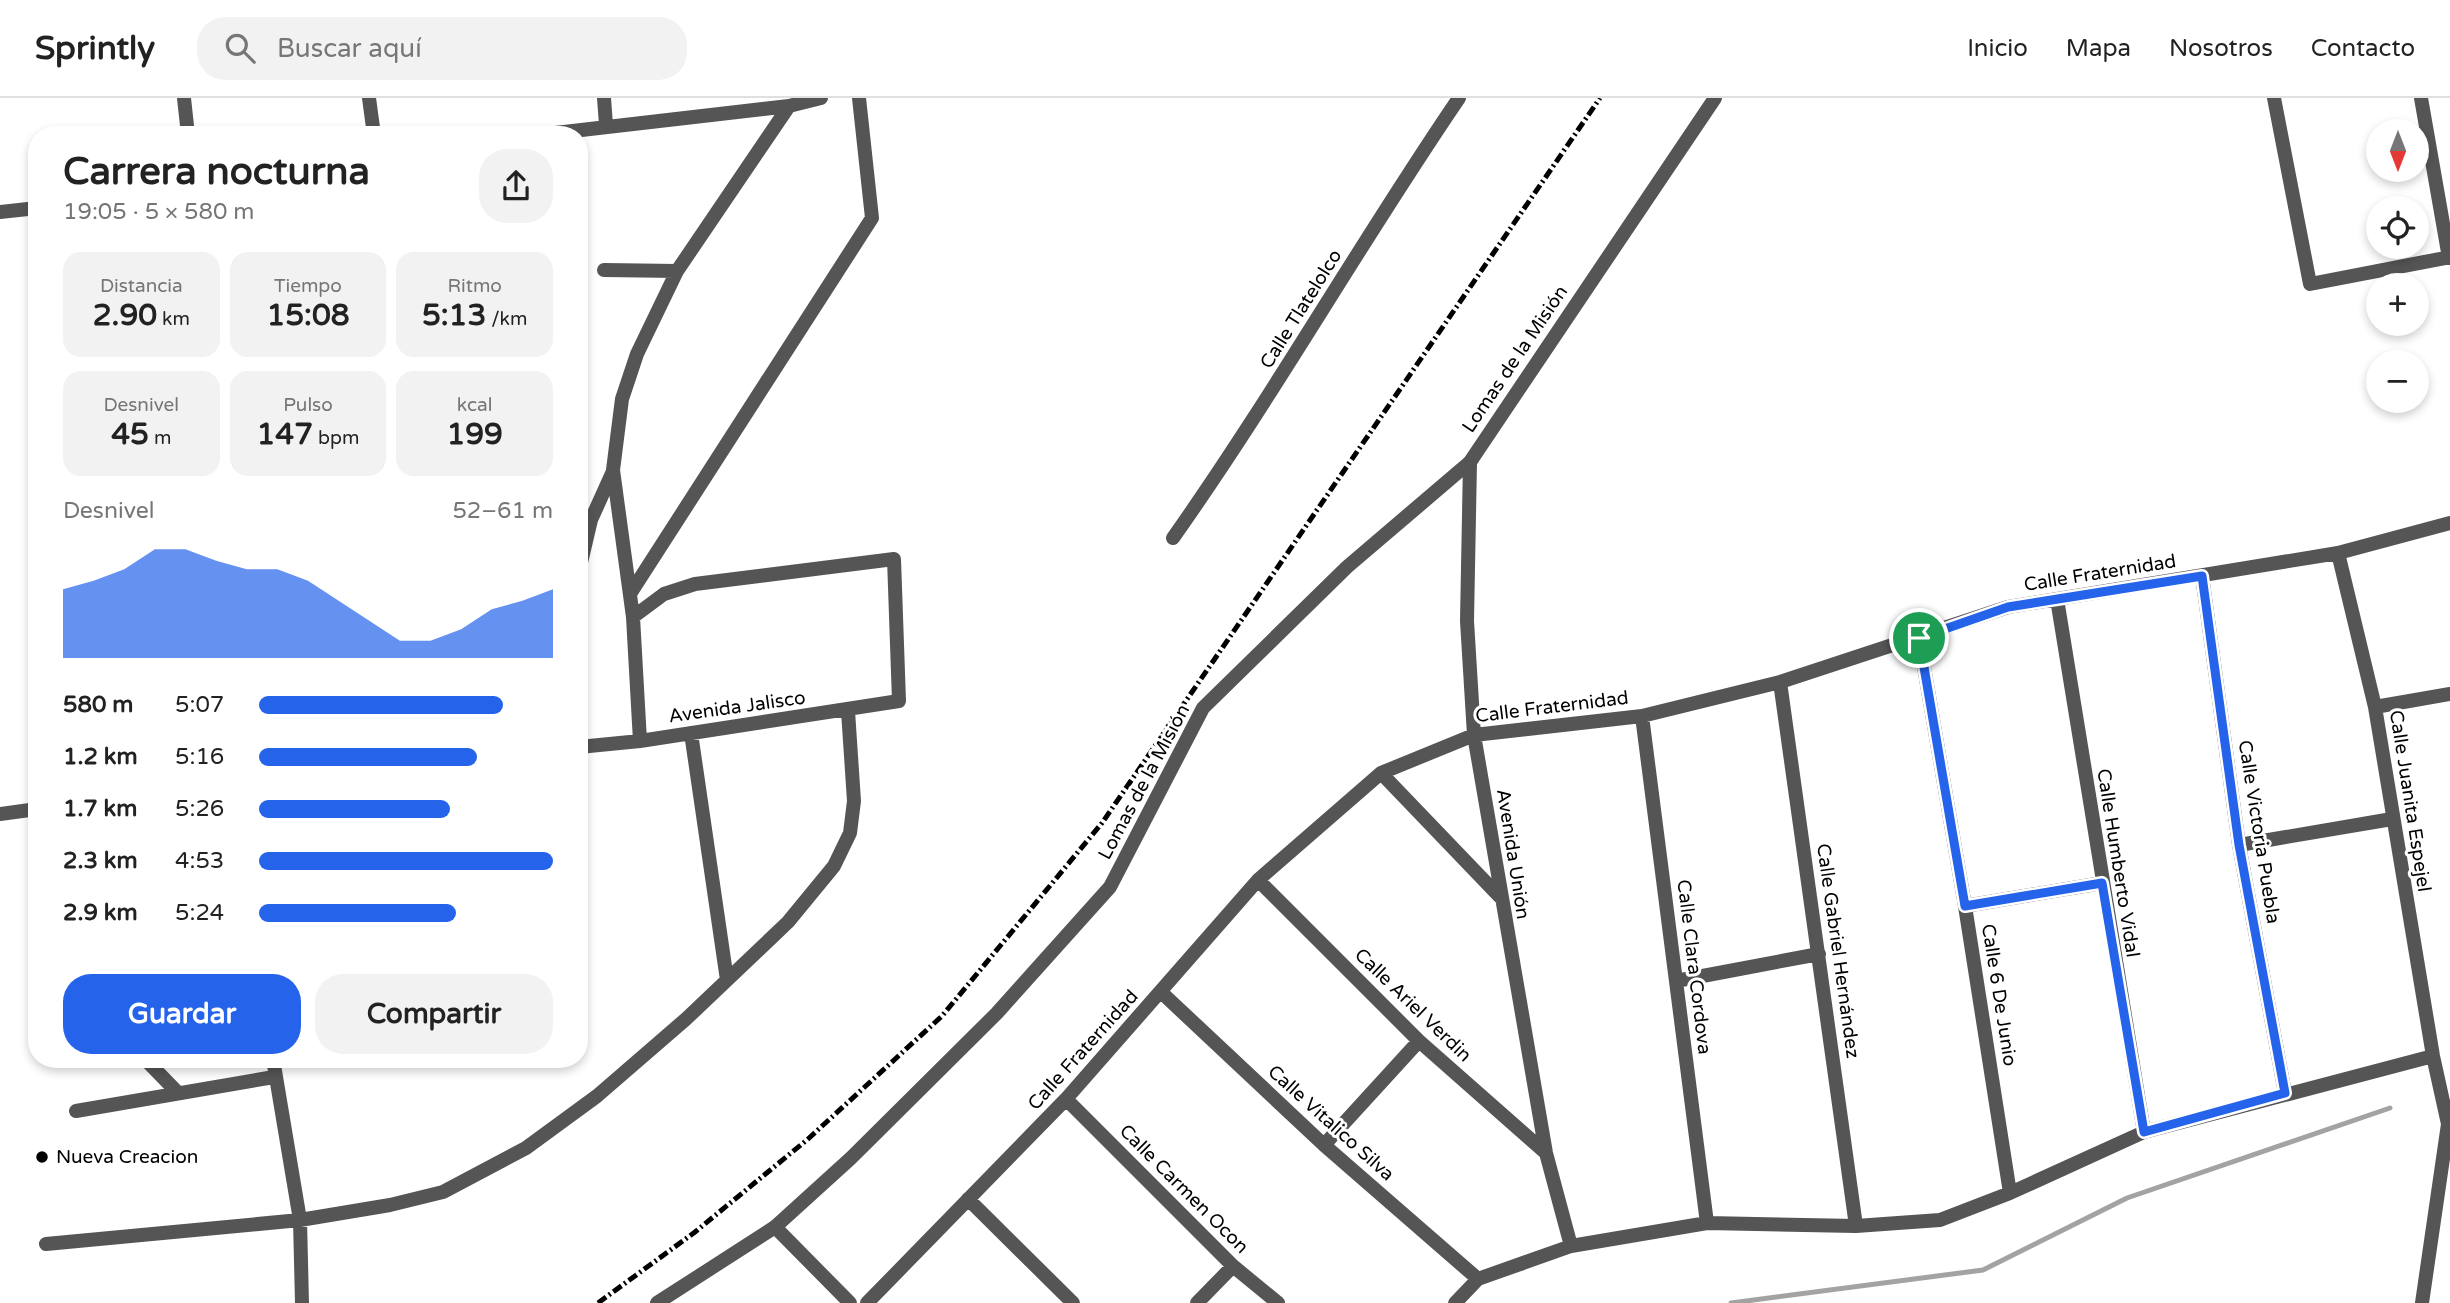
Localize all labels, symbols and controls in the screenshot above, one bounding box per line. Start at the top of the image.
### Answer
search box [197,17,687,80]
text: Sprintly [35,29,155,68]
icon: search [221,29,259,67]
text: Buscar aquí [277,33,422,64]
text: Inicio [1967,34,2028,63]
text: Mapa [2066,34,2131,63]
text: Nosotros [2169,34,2273,63]
text: Contacto [2311,34,2415,63]
north arrow [2366,119,2429,182]
map controls [2366,119,2429,413]
text: Carrera nocturna [63,149,370,195]
button: share [479,149,553,223]
button: locate [2366,196,2429,259]
text: 19:05 · 5 × 580 m [63,198,254,226]
street label: Calle Tlatelolco [1256,245,1346,373]
button: + [2366,273,2429,336]
text: Distancia [100,275,183,297]
text: Tiempo [274,275,342,297]
text: Ritmo [447,275,502,297]
street label: Lomas de la Misión [1458,281,1572,437]
text: 2.90 [93,297,157,334]
text: 15:08 [266,297,350,334]
text: 5:13 [422,297,486,334]
text: km [157,308,190,330]
text: /km [486,308,527,330]
button: − [2366,350,2429,413]
text: Desnivel [104,394,179,416]
text: Pulso [283,394,333,416]
text: kcal [457,394,493,416]
text: 45 [111,416,149,453]
text: 147 [257,416,313,453]
text: 199 [446,416,503,453]
text: m [149,427,171,449]
text: bpm [313,427,359,449]
text: Desnivel [63,497,154,525]
text: 52–61 m [452,497,553,525]
street label: Calle Fraternidad [2022,550,2178,596]
pin [1889,608,1949,668]
icon: arrive [1900,619,1938,657]
street label: Avenida Jalisco [667,687,807,727]
street label: Calle Fraternidad [1474,687,1630,727]
text: 580 m [63,691,133,719]
text: 5:07 [175,691,224,719]
street label: Lomas de la Misión [1094,701,1194,863]
street label: Calle Juanita Espejel [2385,709,2435,893]
street label: Calle Victoria Puebla [2234,739,2284,925]
text: 1.2 km [63,743,138,771]
text: 5:16 [175,743,224,771]
street label: Calle Humberto Vidal [2092,767,2144,959]
street label: Avenida Unión [1492,787,1534,921]
text: 1.7 km [63,795,137,823]
text: 5:26 [175,795,224,823]
street label: Calle Gabriel Hernández [1812,842,1864,1060]
text: 2.3 km [63,847,138,875]
text: 4:53 [175,847,224,875]
street label: Calle Clara Cordova [1672,878,1716,1056]
text: 2.9 km [63,899,138,927]
text: 5:24 [175,899,224,927]
street label: Calle 6 De Junio [1977,922,2021,1068]
street label: Calle Ariel Verdin [1350,944,1476,1066]
button: Guardar [63,974,301,1054]
button: Compartir [315,974,553,1054]
street label: Calle Fraternidad [1023,985,1143,1115]
street label: Calle Vitalico Silva [1263,1061,1399,1185]
street label: Calle Carmen Ocon [1115,1120,1253,1258]
place label: Nueva Creacion [56,1146,198,1168]
marker: Nueva Creacion [34,1149,50,1165]

